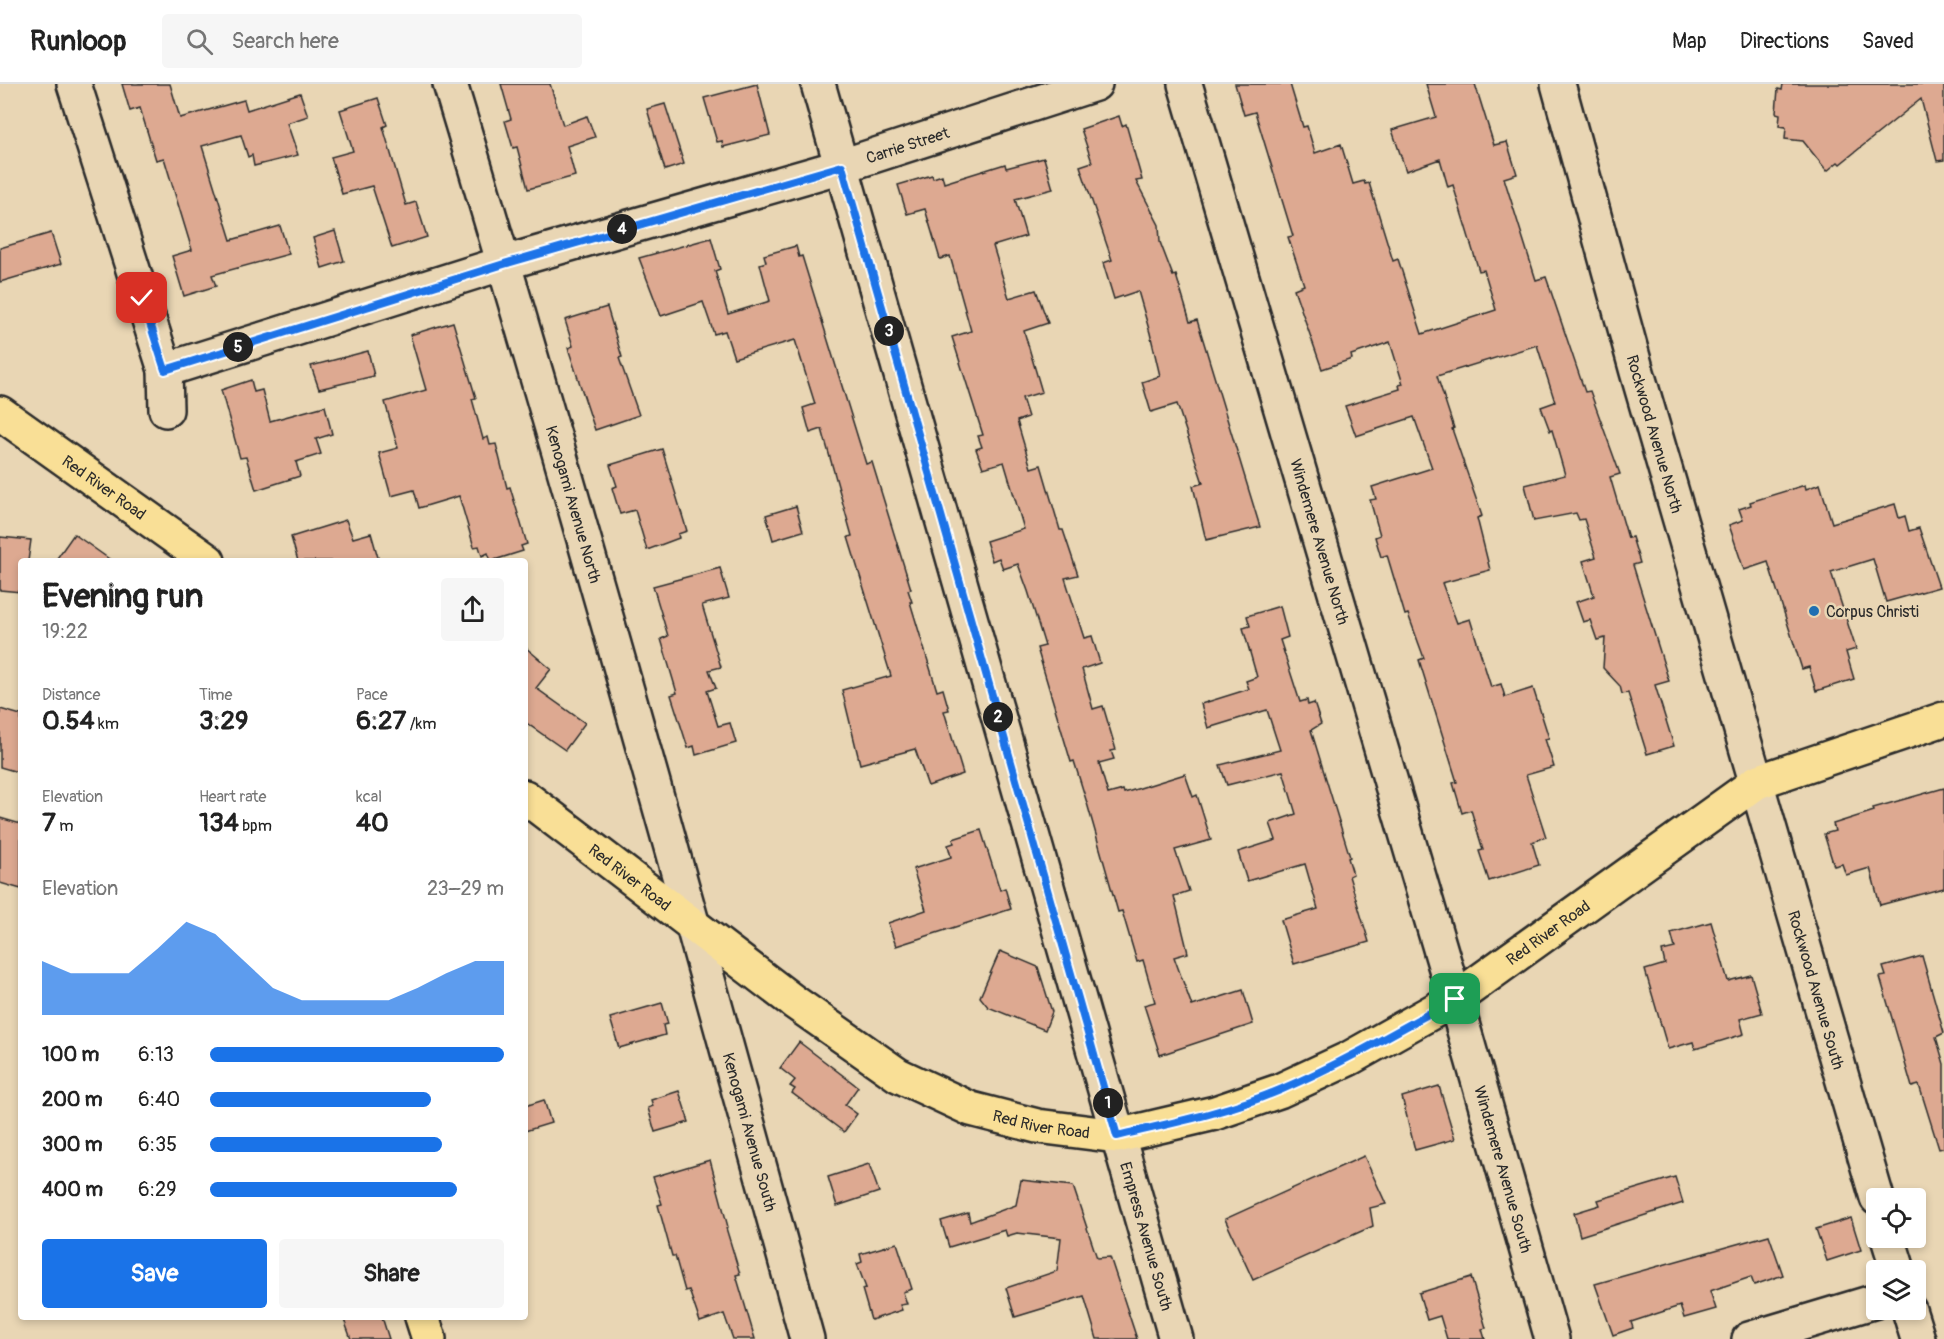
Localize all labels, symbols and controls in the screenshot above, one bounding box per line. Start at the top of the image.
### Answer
search box [162,14,582,68]
text: Runloop [30,24,126,59]
icon: search [183,25,216,58]
text: Search here [231,27,339,55]
text: Map [1672,28,1707,55]
text: Directions [1740,28,1829,55]
text: Saved [1862,28,1914,55]
street label: Carrie Street [864,123,953,169]
pin: 4 [607,214,637,244]
text: 4 [617,219,627,239]
pin [116,272,167,323]
icon: check [125,281,158,314]
pin: 3 [874,316,904,346]
text: 3 [885,321,893,341]
pin: 5 [223,332,253,362]
text: 5 [234,337,242,357]
street label: Rockwood Avenue North [1622,353,1686,516]
street label: Kenogami Avenue North [541,423,605,586]
street label: Red River Road [58,451,150,525]
street label: Windemere Avenue North [1285,457,1353,627]
text: Evening run [42,576,203,617]
button: share [441,578,504,641]
place label: Corpus Christi [1826,602,1919,622]
marker: Corpus Christi [1807,604,1821,618]
text: 19:22 [42,619,88,644]
text: Distance [42,685,101,705]
text: Time [199,685,232,705]
text: Pace [356,685,388,705]
pin: 2 [983,702,1013,732]
text: 0.54 [42,705,95,737]
text: 3:29 [199,705,248,737]
text: 6:27 [356,705,406,737]
text: 2 [994,707,1002,727]
text: km [95,714,119,734]
text: /km [406,714,436,734]
text: Elevation [42,787,103,807]
text: Heart rate [199,787,266,807]
text: kcal [356,787,382,807]
text: 7 [42,807,56,839]
text: 134 [199,807,239,839]
text: 40 [356,807,389,839]
text: m [56,816,73,836]
text: bpm [239,816,272,836]
street label: Red River Road [584,840,675,916]
text: Elevation [42,876,118,901]
text: 23–29 m [427,876,504,901]
street label: Red River Road [1503,896,1594,970]
street label: Rockwood Avenue South [1783,908,1848,1072]
pin [1429,973,1480,1024]
icon: arrive [1438,982,1471,1015]
text: 100 m [42,1042,99,1067]
text: 6:13 [138,1042,174,1067]
street label: Kenogami Avenue South [718,1050,780,1214]
street label: Windemere Avenue South [1469,1084,1536,1255]
text: 200 m [42,1087,103,1112]
text: 6:40 [138,1087,180,1112]
pin: 1 [1093,1088,1123,1118]
text: 1 [1105,1093,1111,1113]
street label: Red River Road [990,1106,1091,1144]
text: 300 m [42,1132,103,1157]
text: 6:35 [138,1132,177,1157]
street label: Empress Avenue South [1115,1160,1176,1313]
text: 400 m [42,1177,103,1202]
text: 6:29 [138,1177,176,1202]
map controls [1866,1188,1926,1320]
button: locate [1866,1188,1926,1248]
button: Save [42,1239,267,1308]
button: Share [279,1239,504,1308]
button: layers [1866,1260,1926,1320]

